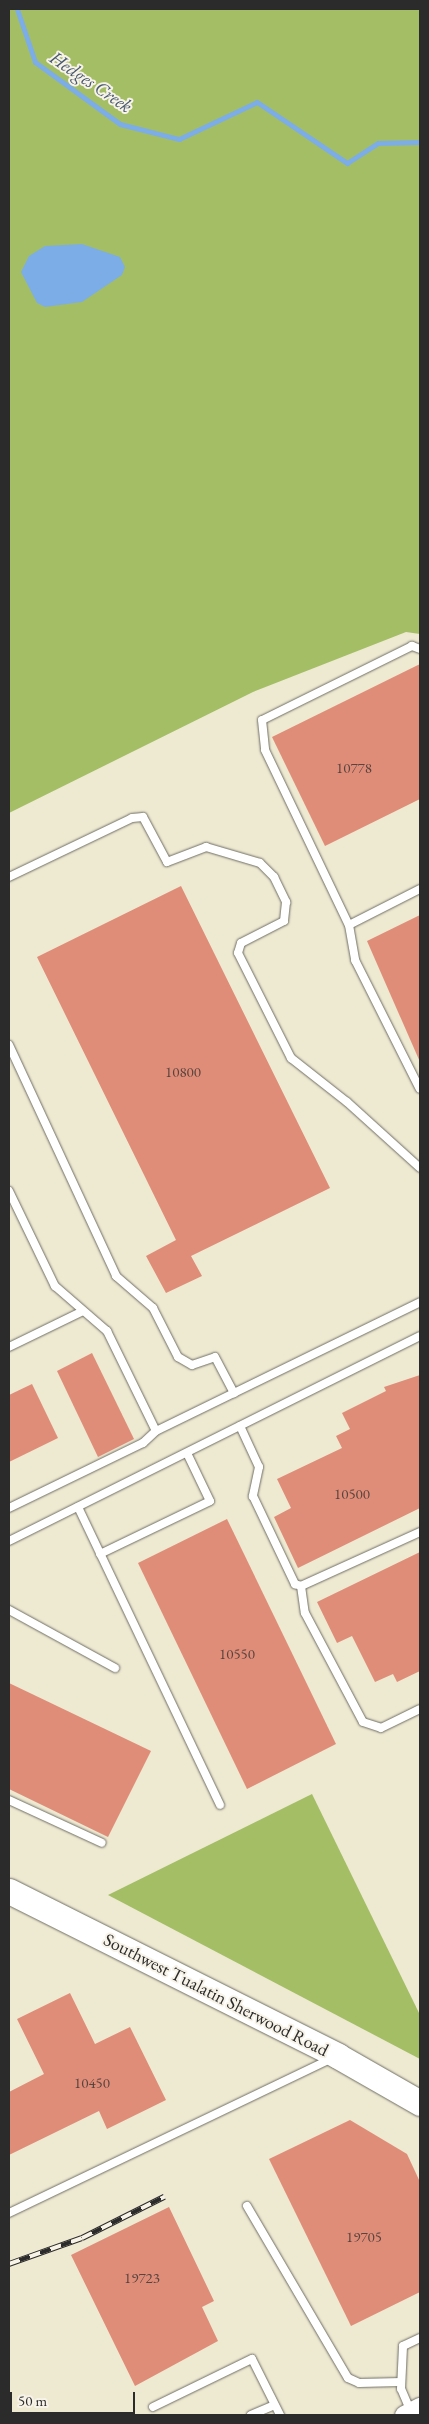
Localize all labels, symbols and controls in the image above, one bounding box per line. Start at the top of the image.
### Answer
water label: Hedges Creek [46,46,136,118]
house number: 10778 [336,759,372,777]
house number: 10800 [165,1063,201,1081]
house number: 10500 [334,1485,370,1503]
house number: 10550 [219,1645,255,1663]
street label: Southwest Tualatin Sherwood Road [100,1929,332,2061]
house number: 10450 [74,2074,110,2092]
house number: 19705 [346,2228,382,2246]
house number: 19723 [124,2269,160,2287]
scale bar [12,2382,138,2414]
text: 50 m [18,2391,47,2410]

